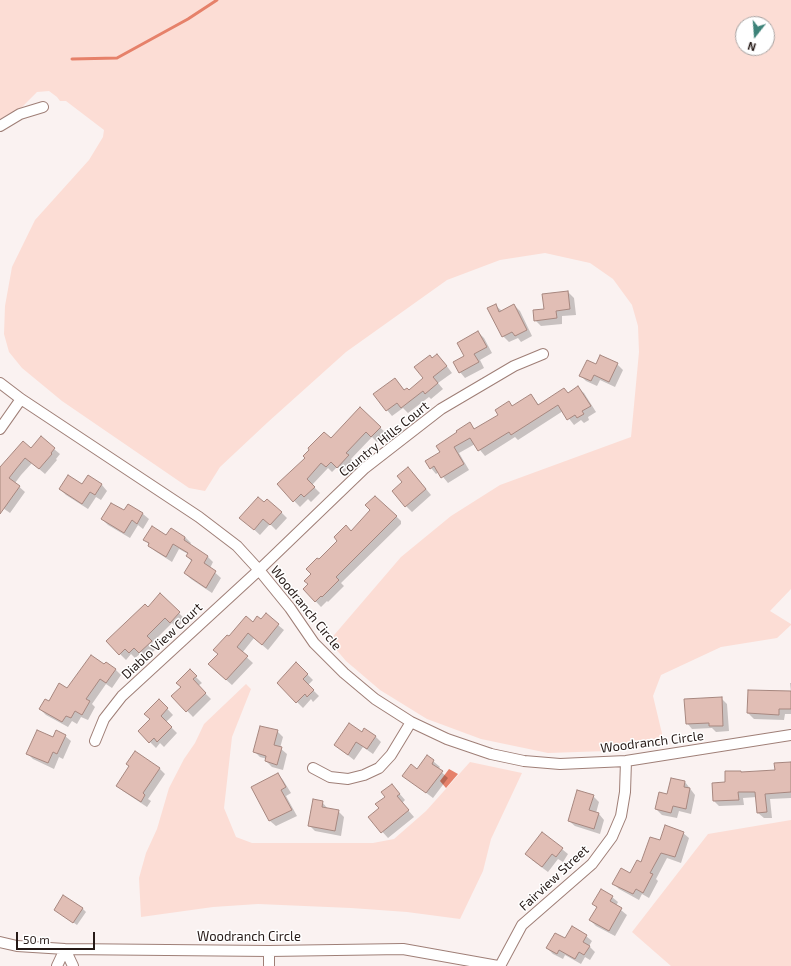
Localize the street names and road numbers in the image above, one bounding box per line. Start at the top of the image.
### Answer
street label: Country Hills Court [336,398,432,480]
street label: Woodranch Circle [267,563,345,653]
street label: Diablo View Court [118,600,206,682]
street label: Woodranch Circle [599,728,705,756]
street label: Fairview Street [516,842,592,914]
street label: Woodranch Circle [197,929,301,945]

